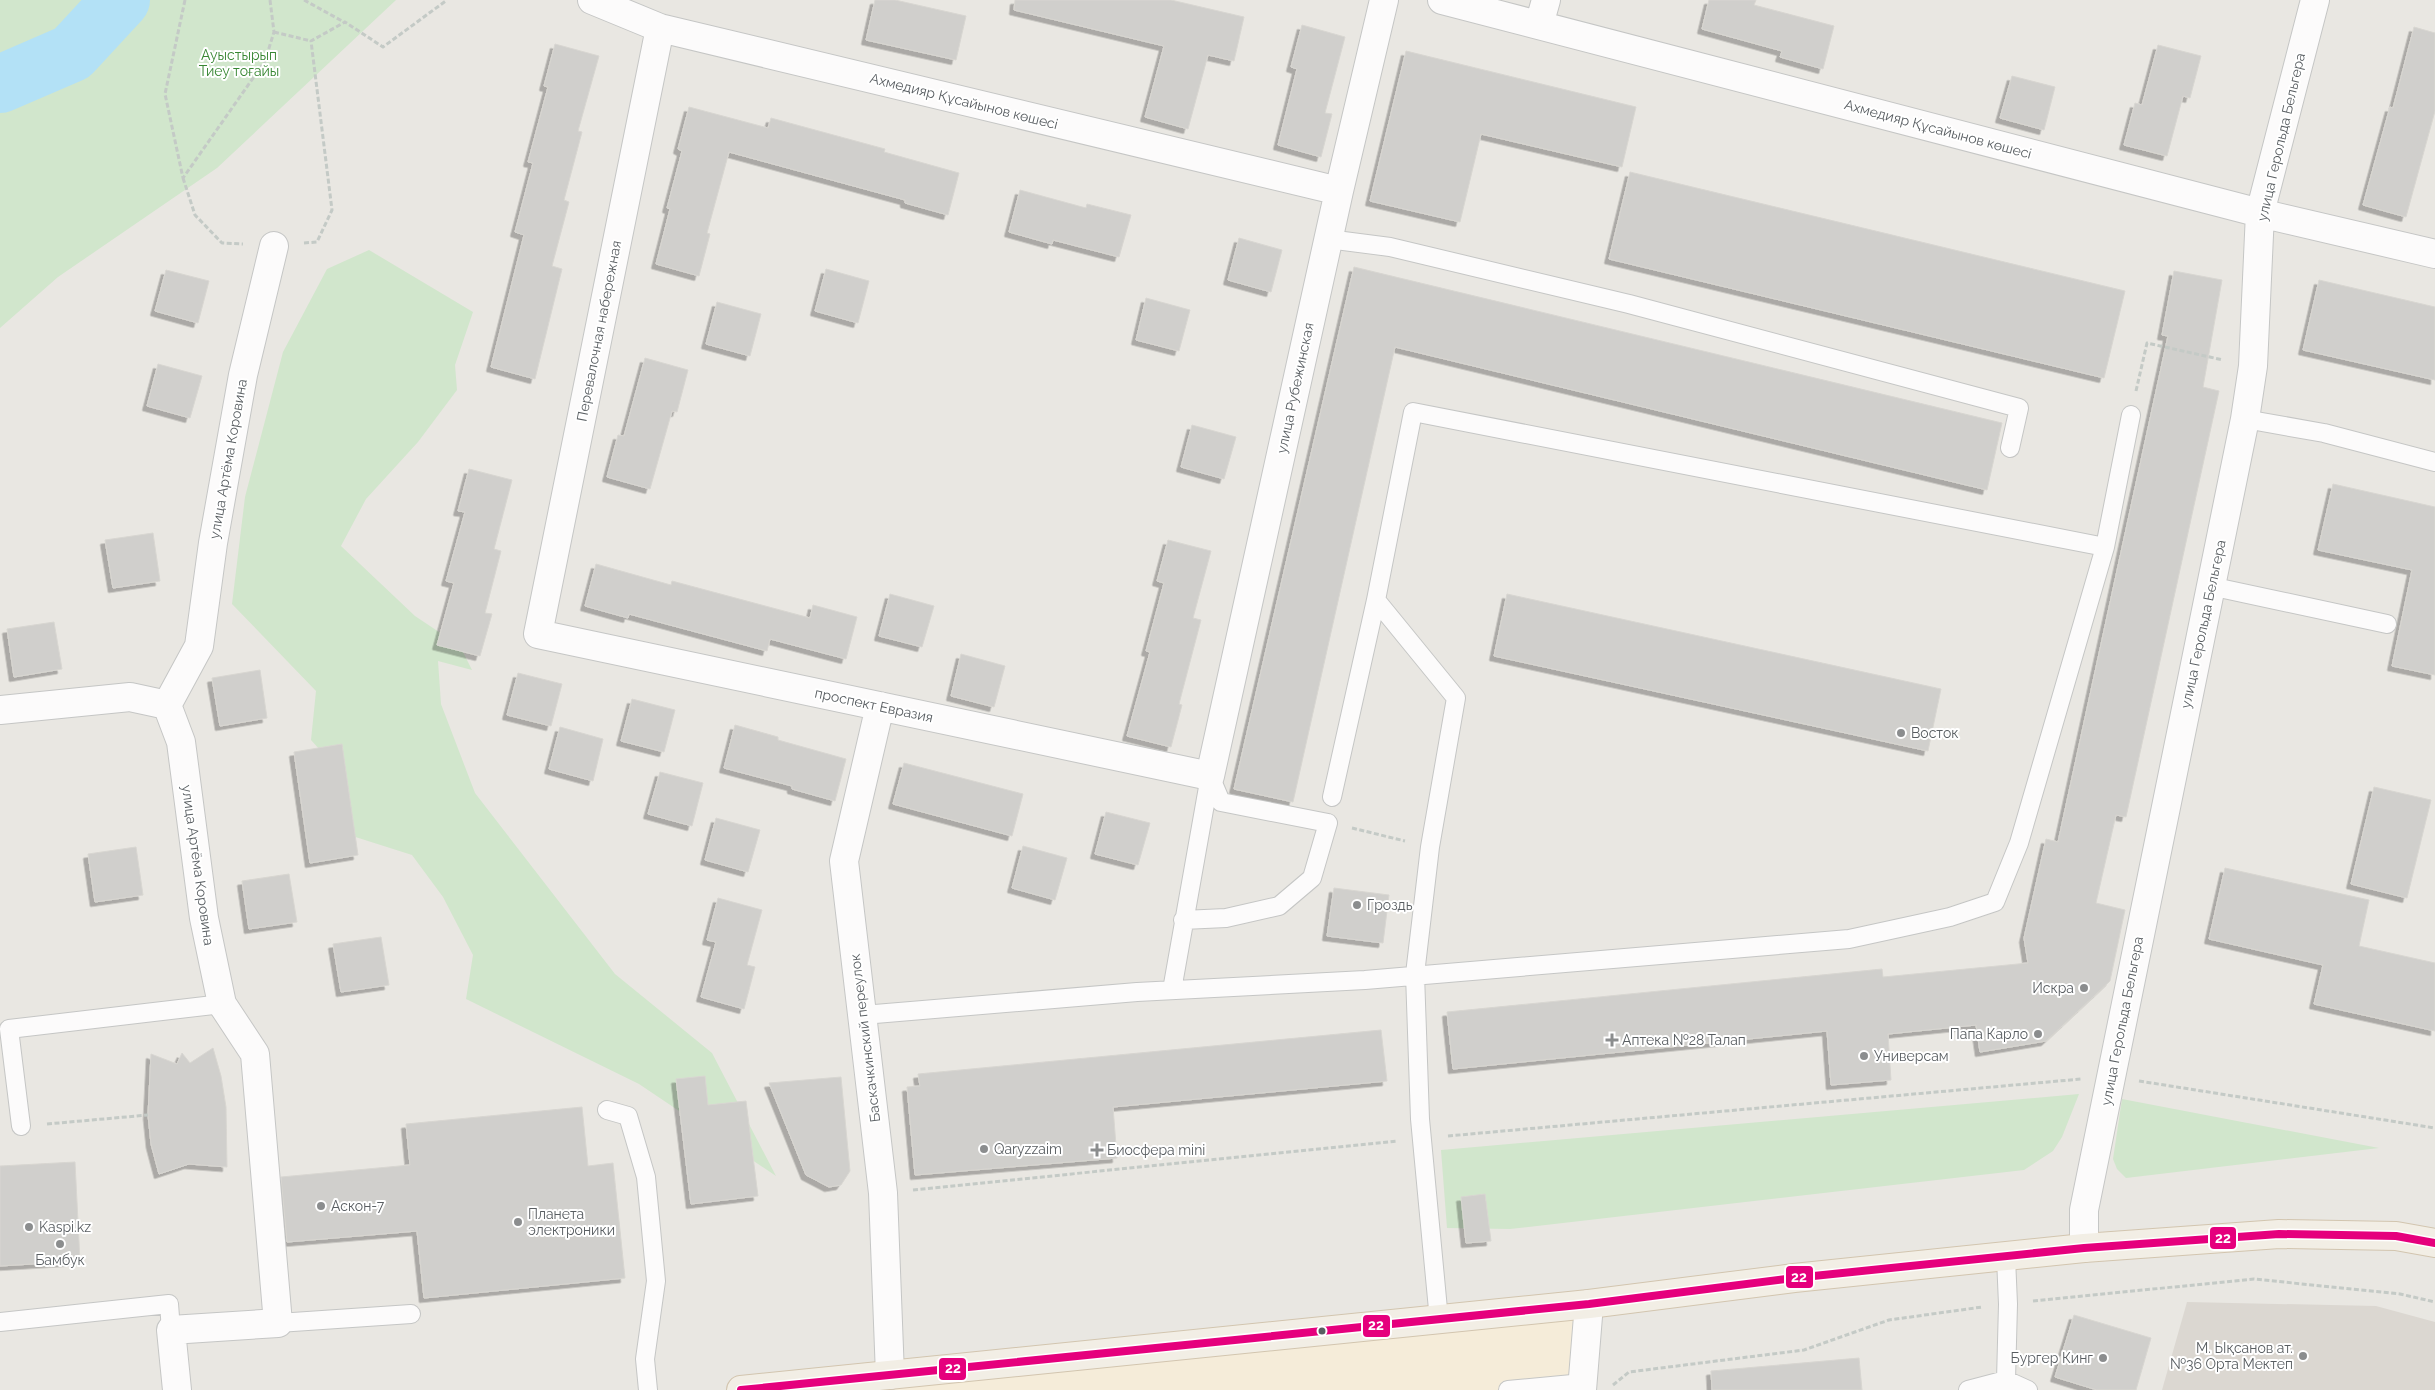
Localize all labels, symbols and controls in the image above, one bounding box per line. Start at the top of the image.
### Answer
park label: Ауыстырып Тиеу тоғайы [199,47,279,79]
street label: улица Герольда Бельгера [2254,51,2308,223]
street label: Ахмедияр Құсайынов көшесі [868,70,1060,132]
street label: Ахмедияр Құсайынов көшесі [1843,96,2033,162]
street label: Перевалочная набережная [574,239,624,423]
street label: улица Рубежинская [1273,321,1317,455]
street label: улица Артёма Коровина [206,378,250,540]
street label: улица Герольда Бельгера [2177,538,2229,710]
street label: проспект Евразия [813,685,935,725]
place label: Восток [1911,725,1959,741]
marker: Восток [1895,727,1907,739]
street label: улица Артёма Коровина [179,784,217,946]
place label: Гроздь [1367,897,1413,913]
marker: Гроздь [1351,899,1363,911]
street label: улица Герольда Бельгера [2098,935,2146,1107]
street label: Баскачкинский переулок [847,953,883,1123]
place label: Искра [2032,980,2074,996]
marker: Искра [2078,982,2090,994]
place label: Папа Карло [1950,1026,2028,1042]
marker: Папа Карло [2032,1028,2044,1040]
place label: Аптека №28 Талап [1622,1032,1746,1048]
marker: Аптека №28 Талап [1606,1034,1618,1046]
place label: Универсам [1874,1048,1949,1064]
marker: Универсам [1858,1050,1870,1062]
place label: Qaryzzaim [994,1141,1062,1157]
place label: Биосфера mini [1107,1142,1205,1158]
marker: Qaryzzaim [978,1143,990,1155]
marker: Биосфера mini [1091,1144,1103,1156]
place label: Аскон-7 [331,1198,385,1214]
marker: Аскон-7 [315,1200,327,1212]
place label: Планета электроники [528,1206,615,1238]
marker: Планета электроники [512,1216,524,1228]
place label: Kaspi.kz [39,1219,91,1235]
marker: Kaspi.kz [23,1221,35,1233]
line badge: 22 [2209,1226,2237,1250]
text: 22 [2215,1230,2231,1246]
marker: Бамбук [54,1238,66,1250]
place label: Бамбук [35,1252,85,1268]
line badge: 22 [1785,1265,1814,1289]
text: 22 [1791,1269,1807,1285]
line badge: 22 [1362,1314,1391,1338]
text: 22 [1368,1317,1384,1333]
unlabelled marker [1317,1326,1327,1336]
place label: М. Ықсанов ат. №36 Орта Мектеп [2170,1340,2293,1372]
place label: Бургер Кинг [2011,1350,2093,1366]
marker: М. Ықсанов ат. №36 Орта Мектеп [2297,1350,2309,1362]
marker: Бургер Кинг [2097,1352,2109,1364]
line badge: 22 [938,1357,967,1381]
text: 22 [945,1360,961,1376]

